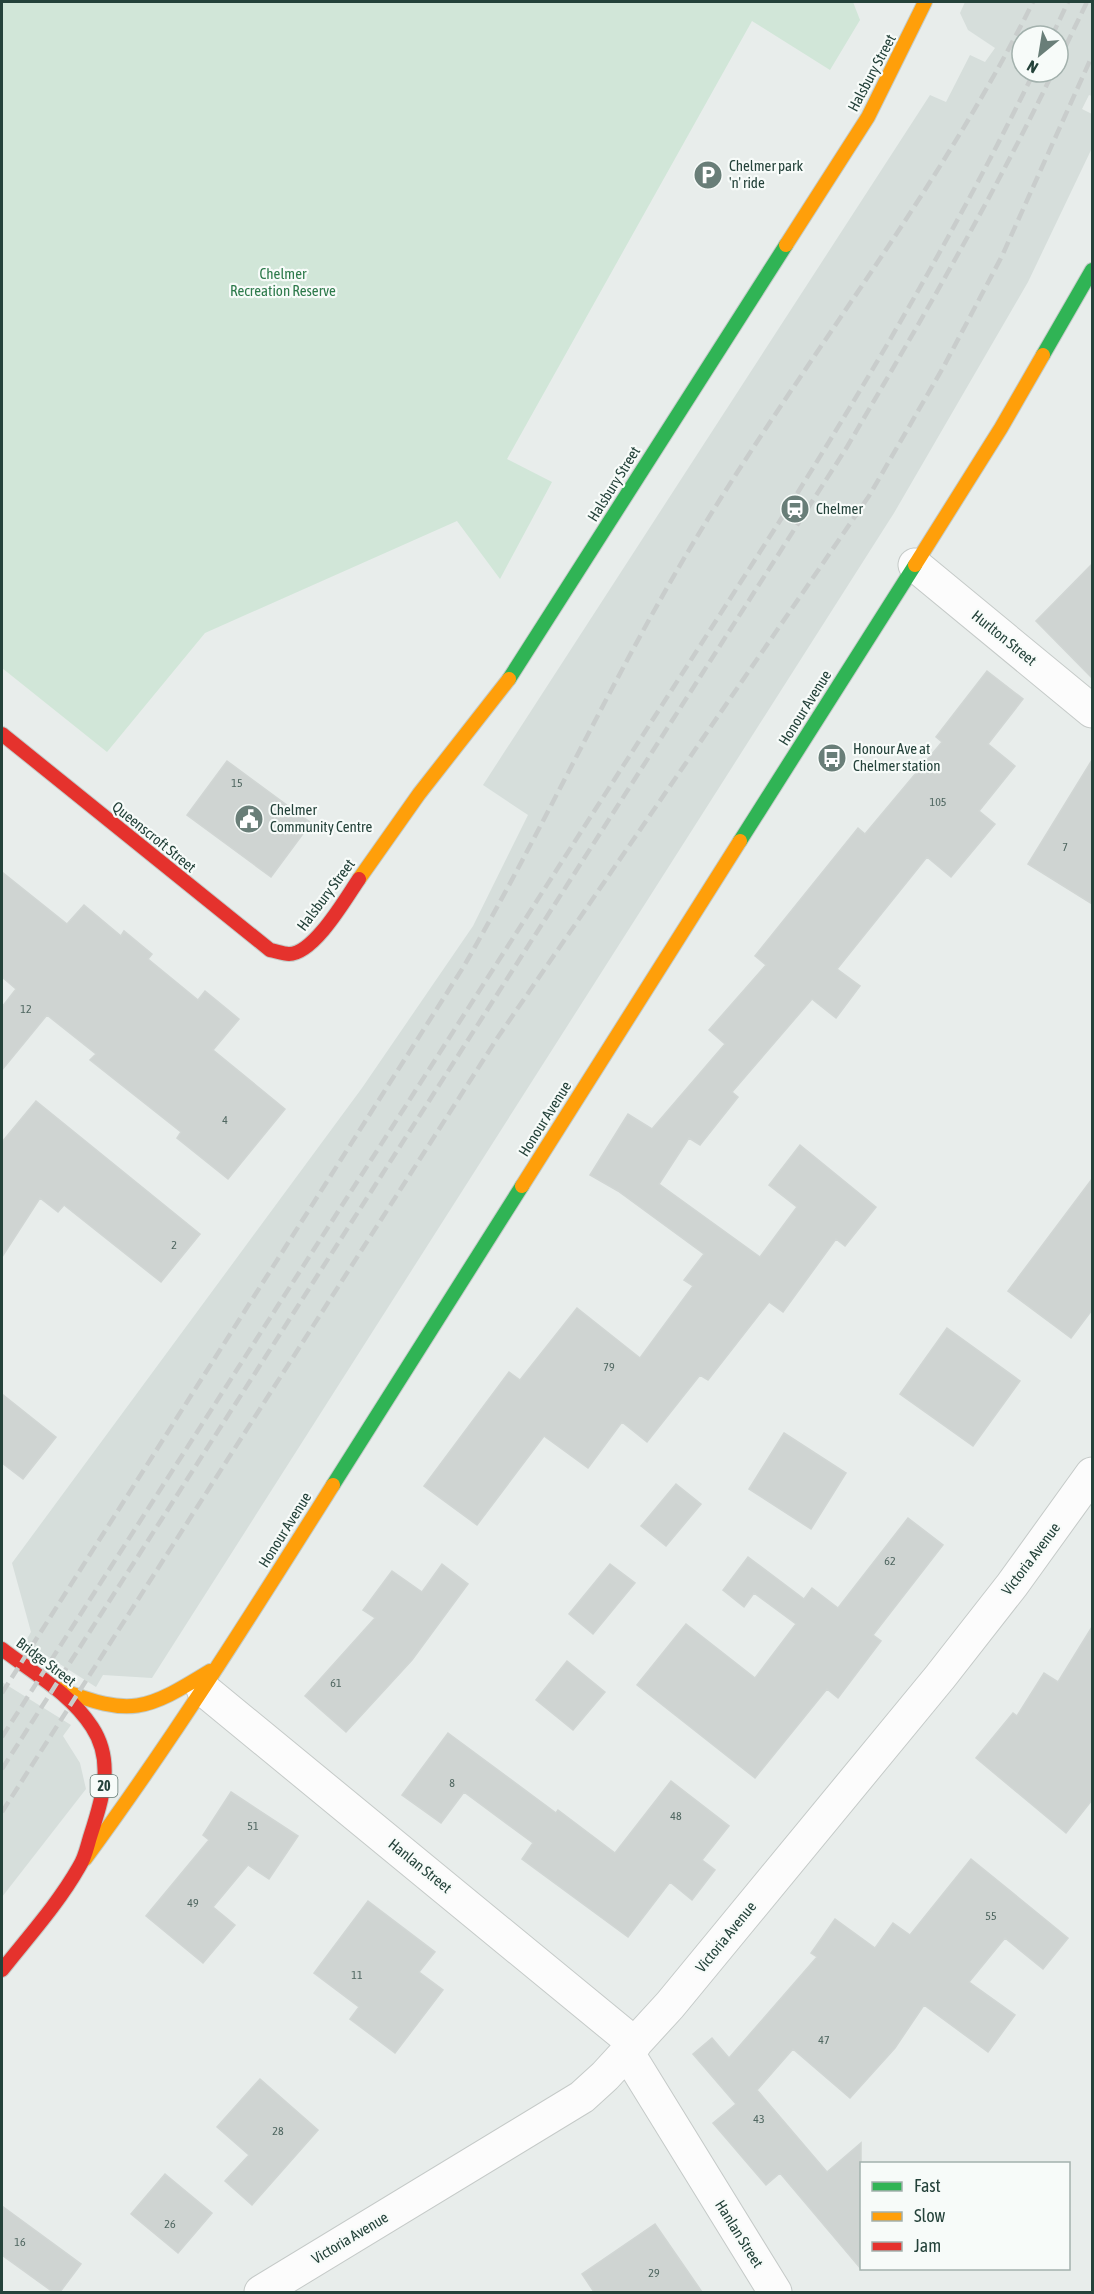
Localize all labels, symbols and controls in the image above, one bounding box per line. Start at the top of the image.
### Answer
north arrow [1010,24,1070,84]
street label: Halsbury Street [844,31,899,114]
text: N [1024,57,1041,77]
place label: Chelmer park 'n' ride [729,157,803,191]
parking icon: Chelmer park 'n' ride [692,159,724,191]
park label: Chelmer Recreation Reserve [230,265,336,299]
street label: Halsbury Street [584,443,643,524]
station icon: Chelmer [779,493,811,525]
place label: Chelmer [816,500,863,517]
street label: Hurlton Street [969,607,1040,669]
street label: Honour Avenue [775,667,834,748]
place label: Honour Ave at Chelmer station [853,740,941,774]
bus stop icon: Honour Ave at Chelmer station [816,742,848,774]
house number: 15 [231,776,243,790]
house number: 105 [930,795,946,809]
street label: Queenscroft Street [109,798,200,875]
place label: Chelmer Community Centre [270,801,373,835]
public building icon: Chelmer Community Centre [233,803,265,835]
house number: 7 [1062,840,1068,854]
street label: Halsbury Street [293,856,358,934]
house number: 12 [20,1002,32,1016]
street label: Honour Avenue [515,1078,574,1159]
house number: 4 [222,1113,228,1127]
house number: 2 [171,1238,177,1252]
house number: 79 [603,1360,615,1374]
street label: Honour Avenue [255,1489,314,1570]
street label: Victoria Avenue [998,1519,1063,1598]
house number: 62 [884,1554,896,1568]
street label: Bridge Street [13,1634,79,1689]
house number: 61 [330,1676,342,1690]
road number: 20 [90,1775,118,1797]
house number: 8 [449,1776,455,1790]
house number: 48 [670,1809,682,1823]
house number: 51 [247,1819,259,1833]
street label: Hanlan Street [385,1835,455,1896]
house number: 49 [187,1896,199,1910]
street label: Victoria Avenue [692,1898,759,1975]
house number: 55 [985,1909,997,1923]
house number: 11 [351,1968,363,1982]
house number: 47 [818,2033,830,2047]
house number: 43 [753,2112,765,2126]
house number: 28 [272,2124,284,2138]
legend [860,2162,1070,2270]
text: Fast [914,2175,941,2196]
street label: Hanlan Street [712,2197,767,2271]
text: Slow [914,2205,945,2226]
street label: Victoria Avenue [309,2208,391,2267]
house number: 26 [164,2217,176,2231]
house number: 16 [14,2235,26,2249]
text: Jam [914,2235,941,2256]
house number: 29 [648,2266,660,2280]

